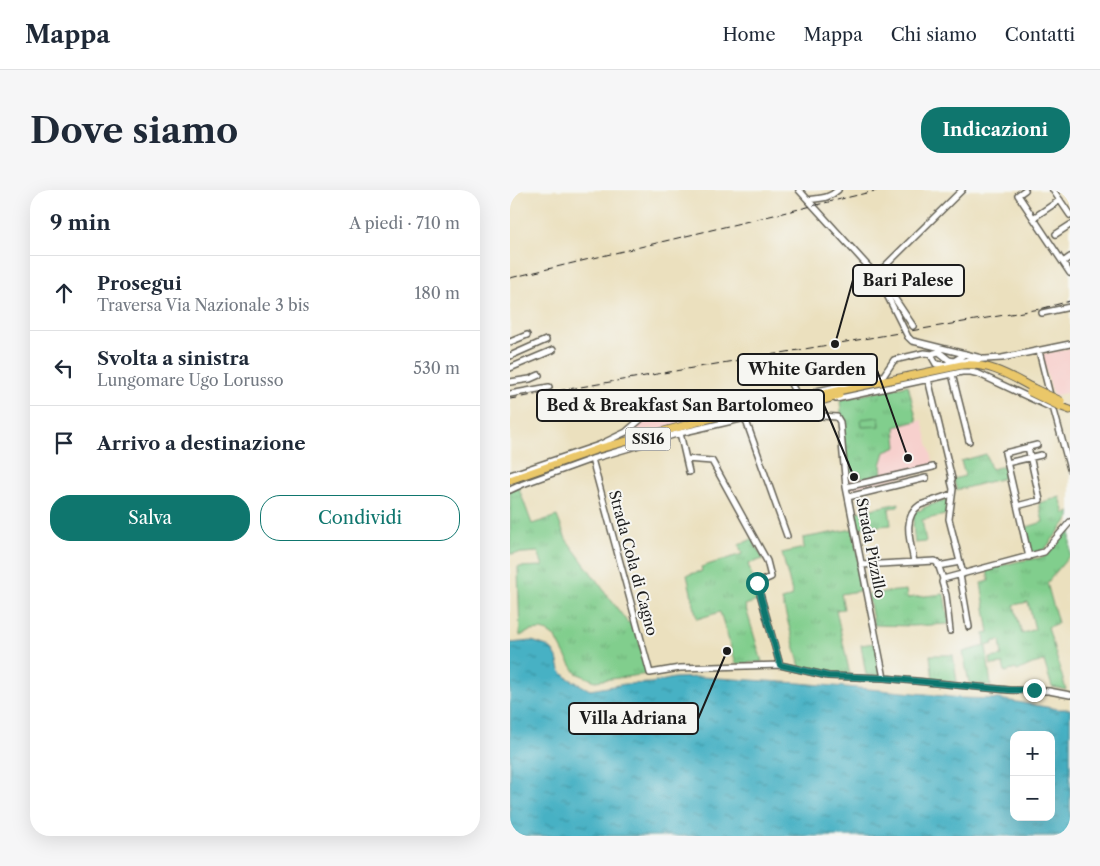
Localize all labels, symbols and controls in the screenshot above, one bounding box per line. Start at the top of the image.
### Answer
text: Mappa [25,20,110,49]
text: Home [723,24,775,46]
text: Mappa [803,24,863,46]
text: Chi siamo [891,24,977,46]
text: Contatti [1005,24,1075,46]
button: Indicazioni [921,107,1070,153]
text: Dove siamo [30,109,238,152]
text: 9 min [50,210,111,235]
text: A piedi · 710 m [349,213,460,233]
callout: Bari Palese [853,265,964,296]
text: Bari Palese [863,270,954,290]
text: Prosegui [97,272,182,295]
icon: ahead [50,279,78,307]
text: 180 m [414,283,460,303]
text: Traversa Via Nazionale 3 bis [97,295,310,315]
text: Svolta a sinistra [97,347,250,370]
icon: left [50,354,78,382]
callout: White Garden [738,354,877,385]
text: 530 m [413,358,460,378]
text: White Garden [747,359,866,379]
text: Lungomare Ugo Lorusso [97,370,284,390]
callout: Bed & Breakfast San Bartolomeo [537,390,824,421]
text: Bed & Breakfast San Bartolomeo [546,395,814,415]
road number: SS16 [626,428,670,450]
icon: arrive [50,429,78,457]
text: Arrivo a destinazione [97,432,306,455]
street label: Strada Cola di Cagno [605,488,662,638]
button: Salva [50,495,250,541]
button: Condividi [260,495,460,541]
street label: Strada Pizzillo [852,496,891,600]
route start [746,572,769,595]
route end [1023,679,1046,702]
callout: Villa Adriana [569,703,698,734]
text: Villa Adriana [578,708,687,728]
map controls [1010,731,1055,821]
button: + [1010,731,1055,776]
button: − [1010,776,1055,821]

